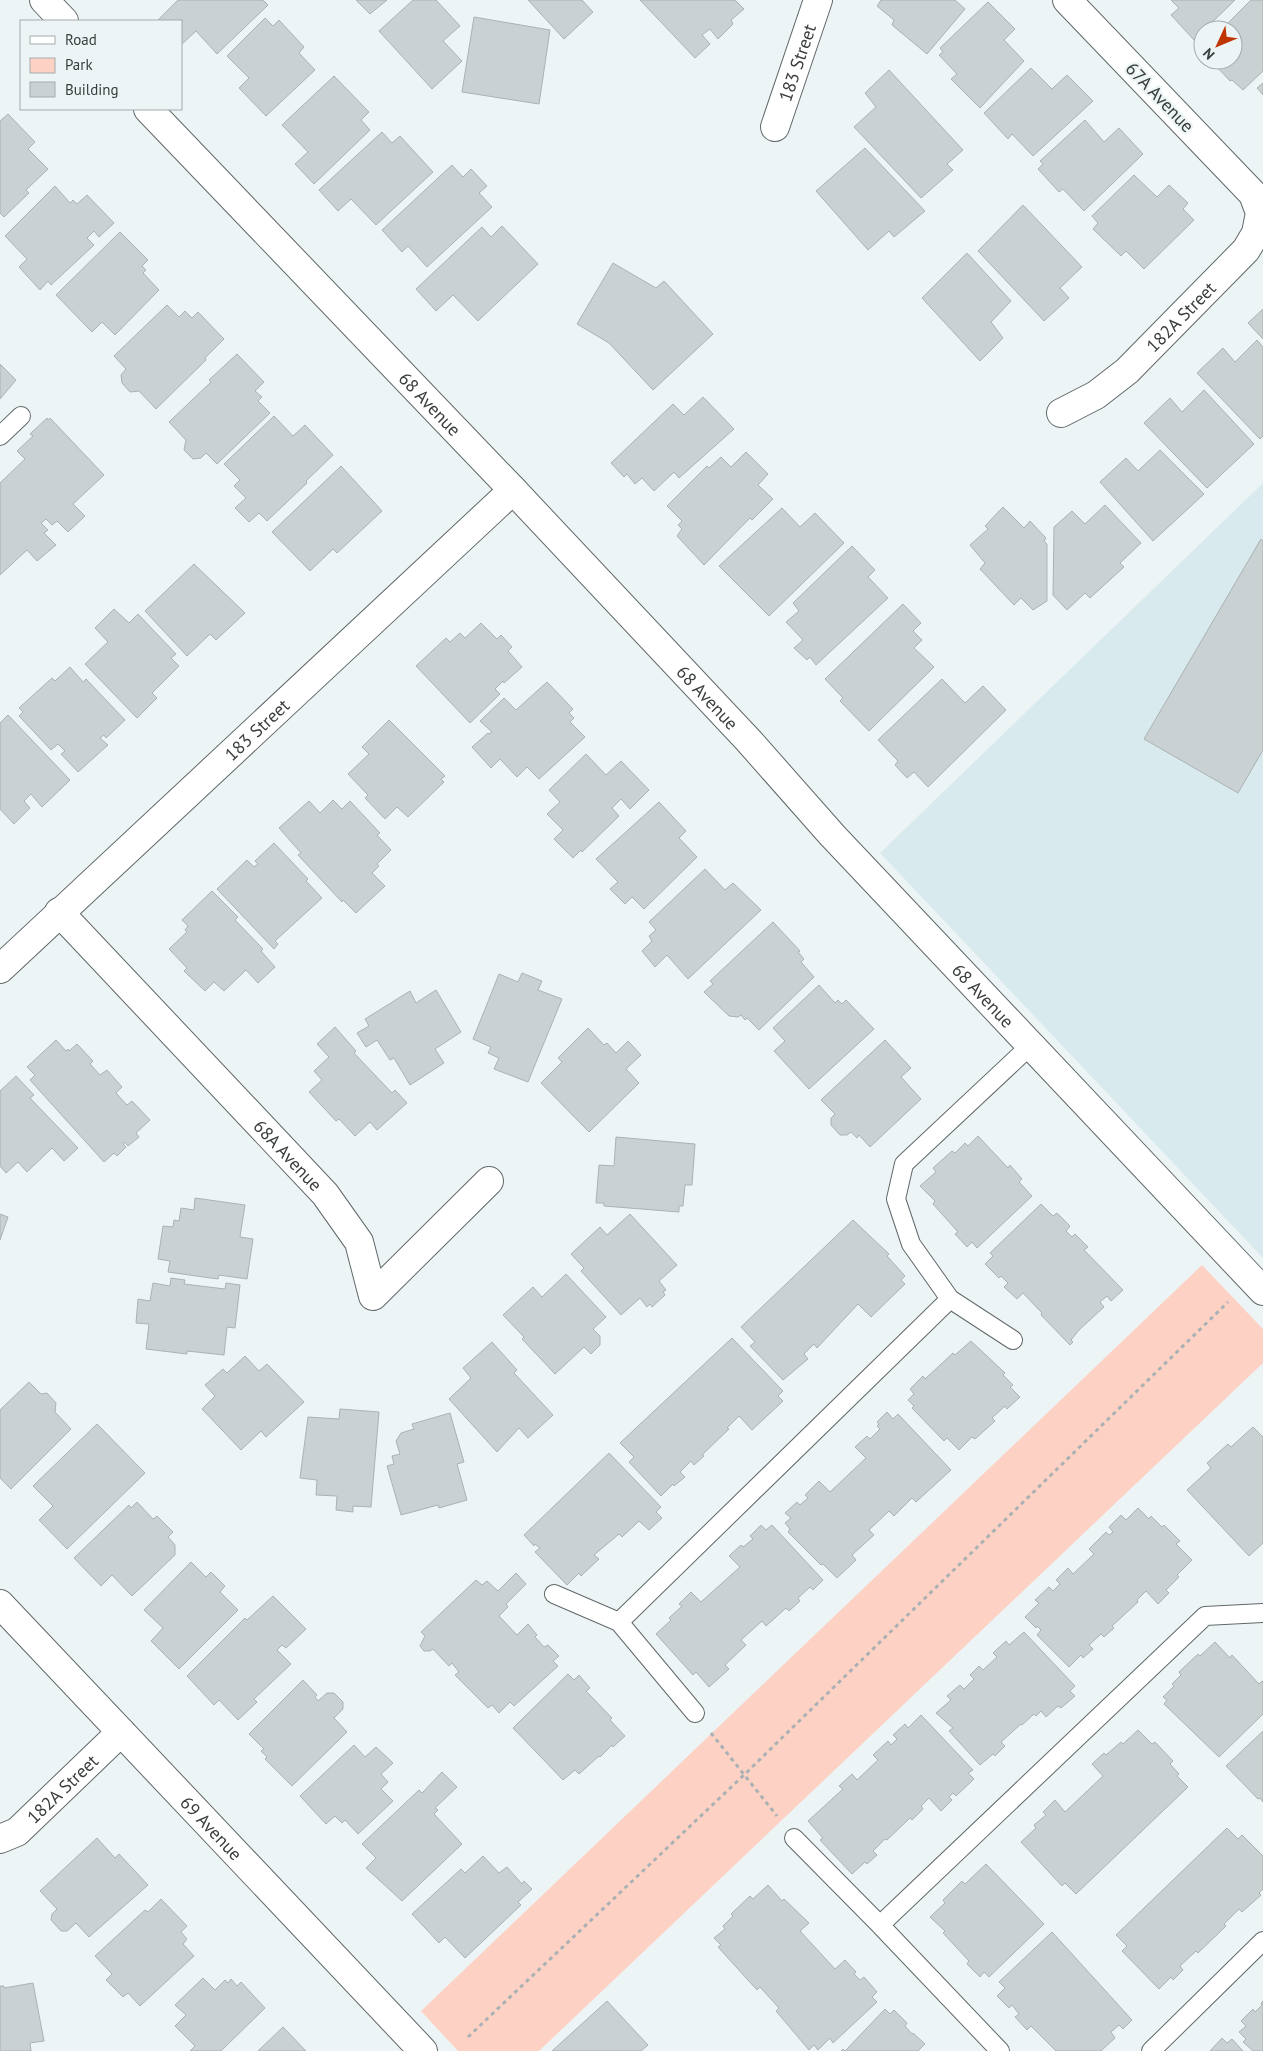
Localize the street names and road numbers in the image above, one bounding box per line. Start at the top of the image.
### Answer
street label: 183 Street [773,21,821,104]
street label: 67A Avenue [1121,57,1199,137]
street label: 182A Street [1141,276,1220,357]
street label: 68 Avenue [394,367,466,441]
street label: 68 Avenue [672,660,744,734]
street label: 183 Street [219,694,294,765]
street label: 68 Avenue [948,958,1019,1032]
street label: 68A Avenue [249,1114,327,1196]
street label: 182A Street [22,1749,103,1828]
street label: 69 Avenue [176,1791,248,1865]

